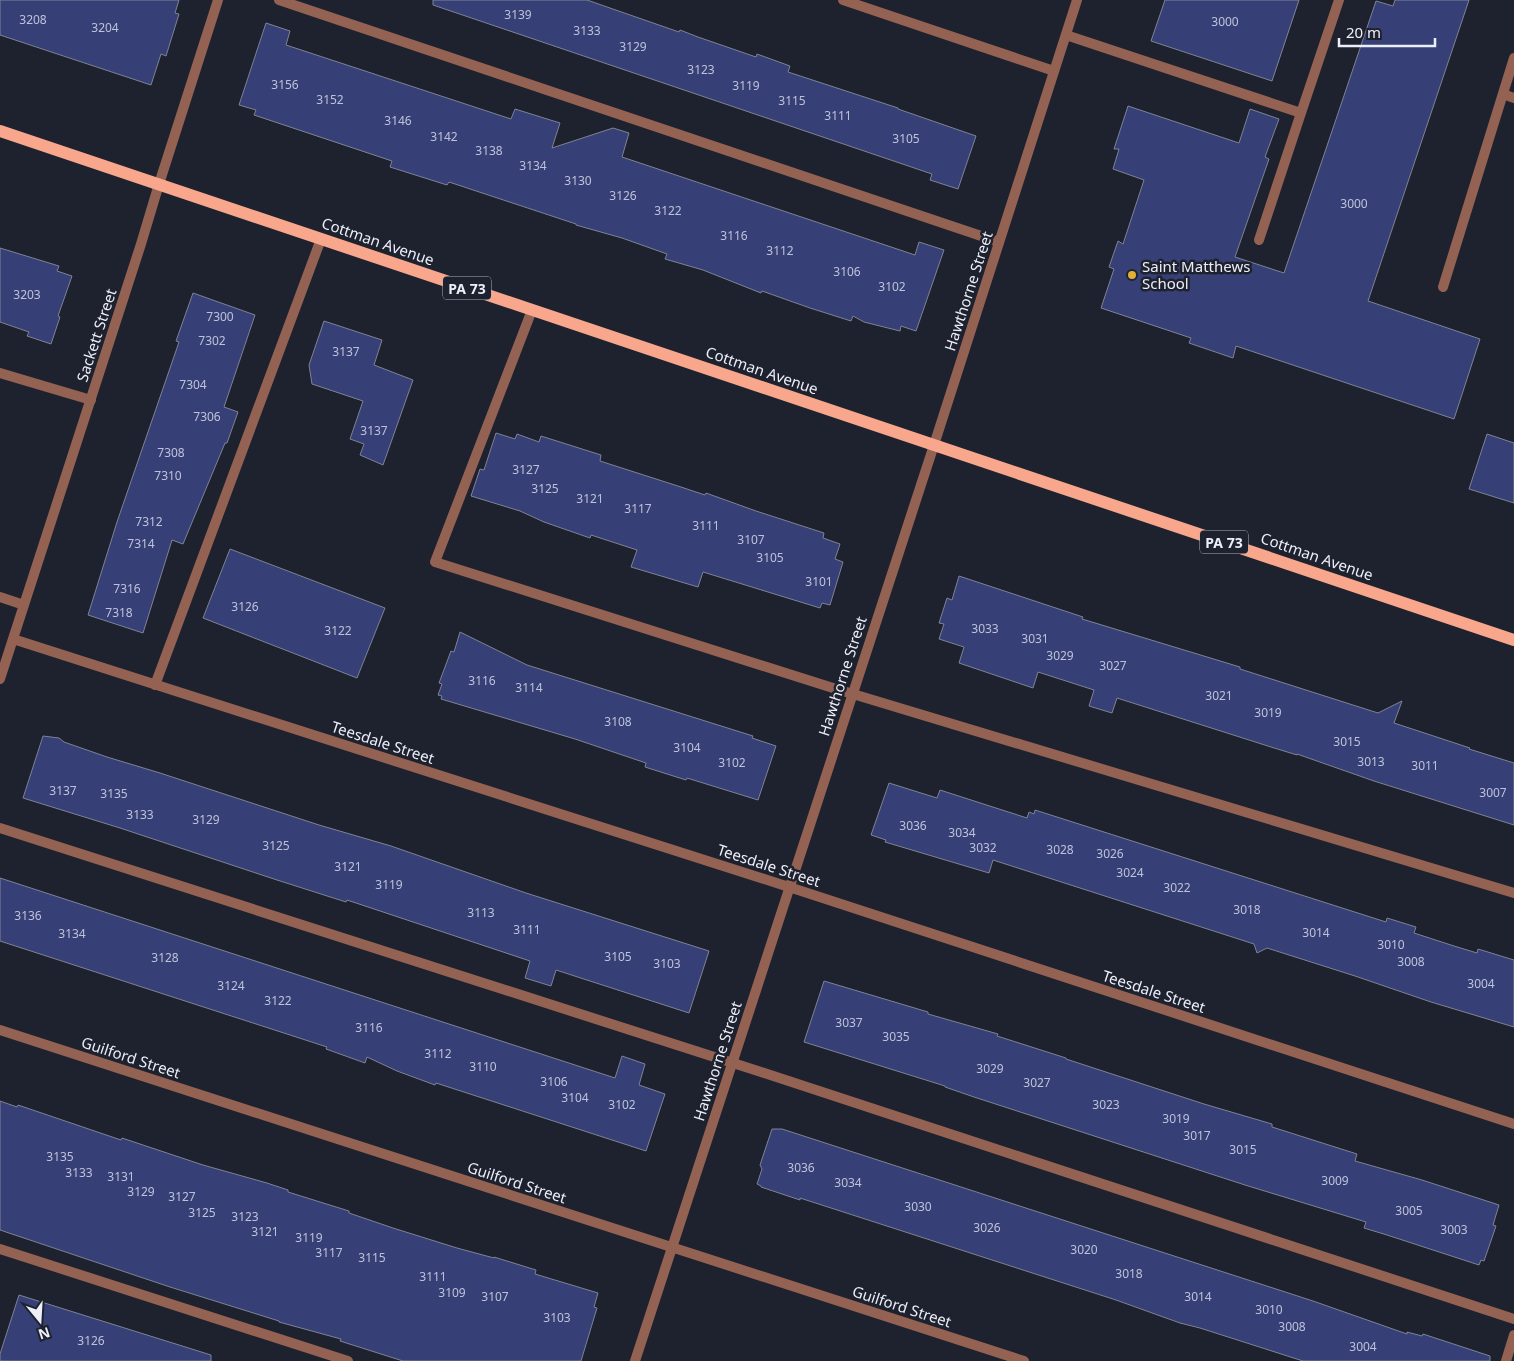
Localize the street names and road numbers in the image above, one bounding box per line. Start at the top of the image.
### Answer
street label: Cottman Avenue [319,212,437,270]
street label: Hawthorne Street [939,228,997,353]
road number: PA 73 [443,276,491,300]
street label: Sackett Street [72,285,121,384]
street label: Cottman Avenue [703,341,821,399]
street label: Cottman Avenue [1258,527,1376,585]
road number: PA 73 [1200,530,1248,554]
street label: Hawthorne Street [813,613,871,738]
street label: Teesdale Street [329,716,438,768]
street label: Teesdale Street [715,839,824,891]
street label: Teesdale Street [1100,965,1209,1017]
street label: Hawthorne Street [688,998,746,1123]
street label: Guilford Street [79,1032,184,1083]
street label: Guilford Street [465,1157,570,1208]
street label: Guilford Street [850,1281,955,1332]

